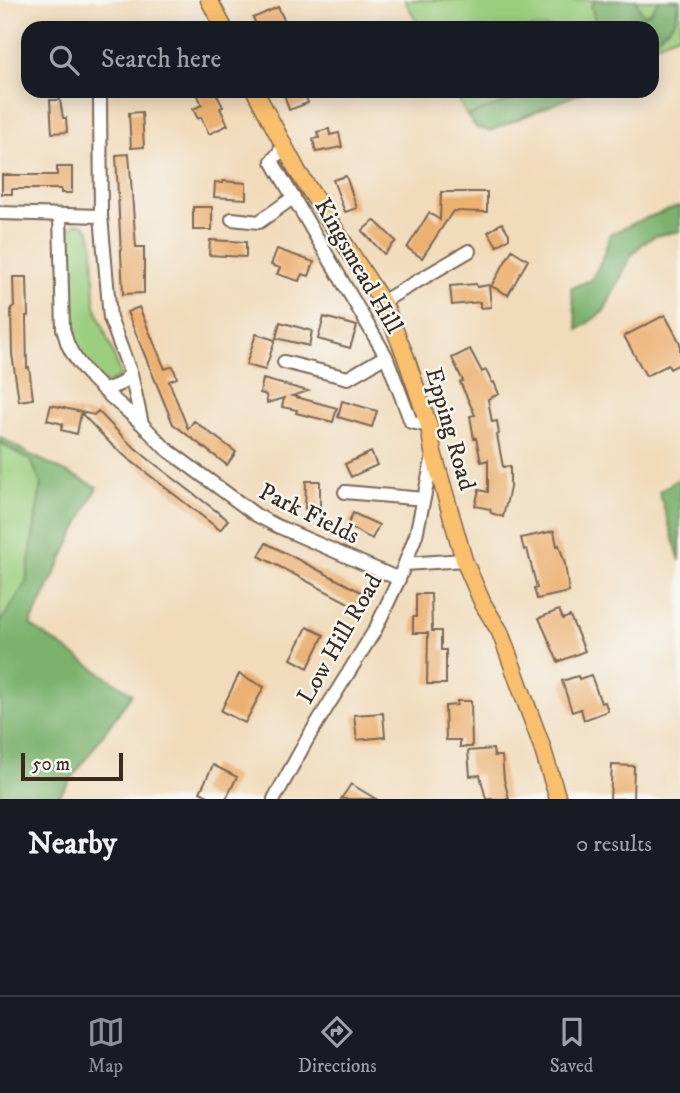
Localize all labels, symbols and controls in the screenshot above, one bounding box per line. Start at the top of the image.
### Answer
search box [21,21,659,98]
icon: search [45,41,83,79]
text: Search here [101,43,221,76]
street label: Kingsmead Hill [307,193,409,340]
street label: Epping Road [418,364,482,494]
street label: Park Fields [254,477,364,551]
street label: Low Hill Road [291,569,389,709]
scale bar [21,750,122,782]
text: 50 m [32,753,70,776]
text: Nearby [28,826,117,863]
text: 0 results [576,830,652,859]
tab: Map [87,1013,125,1078]
tab: Directions [298,1013,377,1078]
tab: Saved [550,1013,593,1078]

